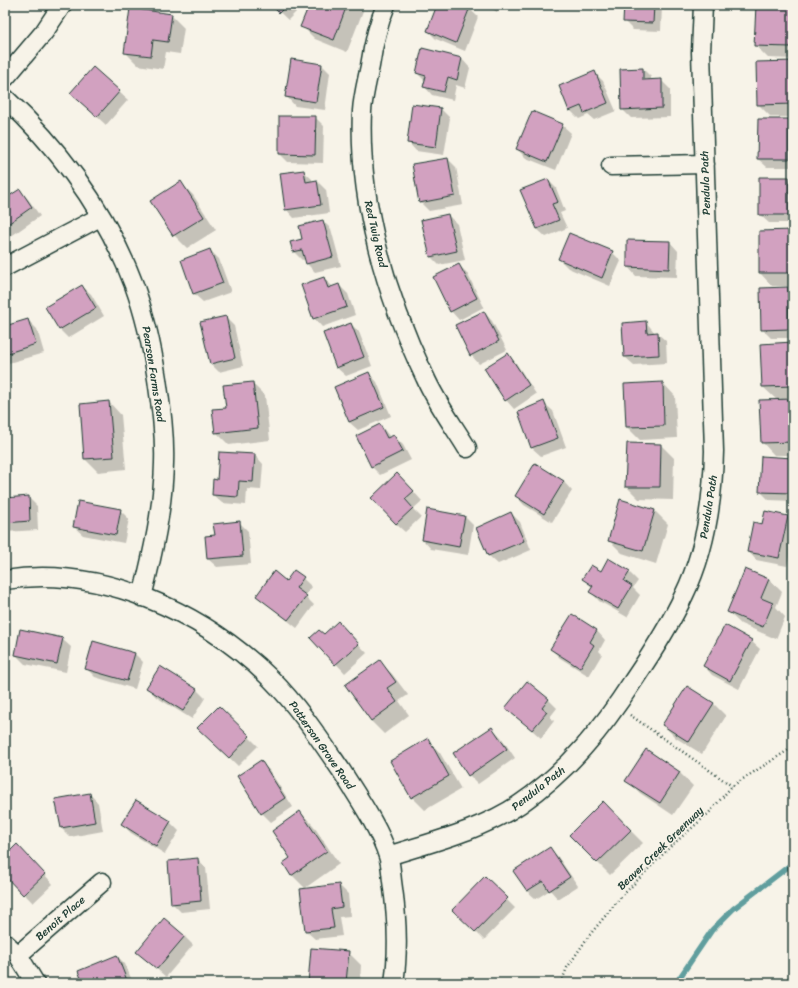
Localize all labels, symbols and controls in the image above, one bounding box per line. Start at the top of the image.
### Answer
street label: Pendula Path [695,150,716,215]
street label: Red Twig Road [359,199,393,271]
street label: Pearson Farms Road [137,325,171,425]
street label: Pendula Path [694,474,723,540]
street label: Patterson Grove Road [284,697,360,795]
street label: Pendula Path [507,761,570,816]
street label: Beaver Creek Greenway [613,802,708,895]
street label: Benoit Place [31,891,90,946]

